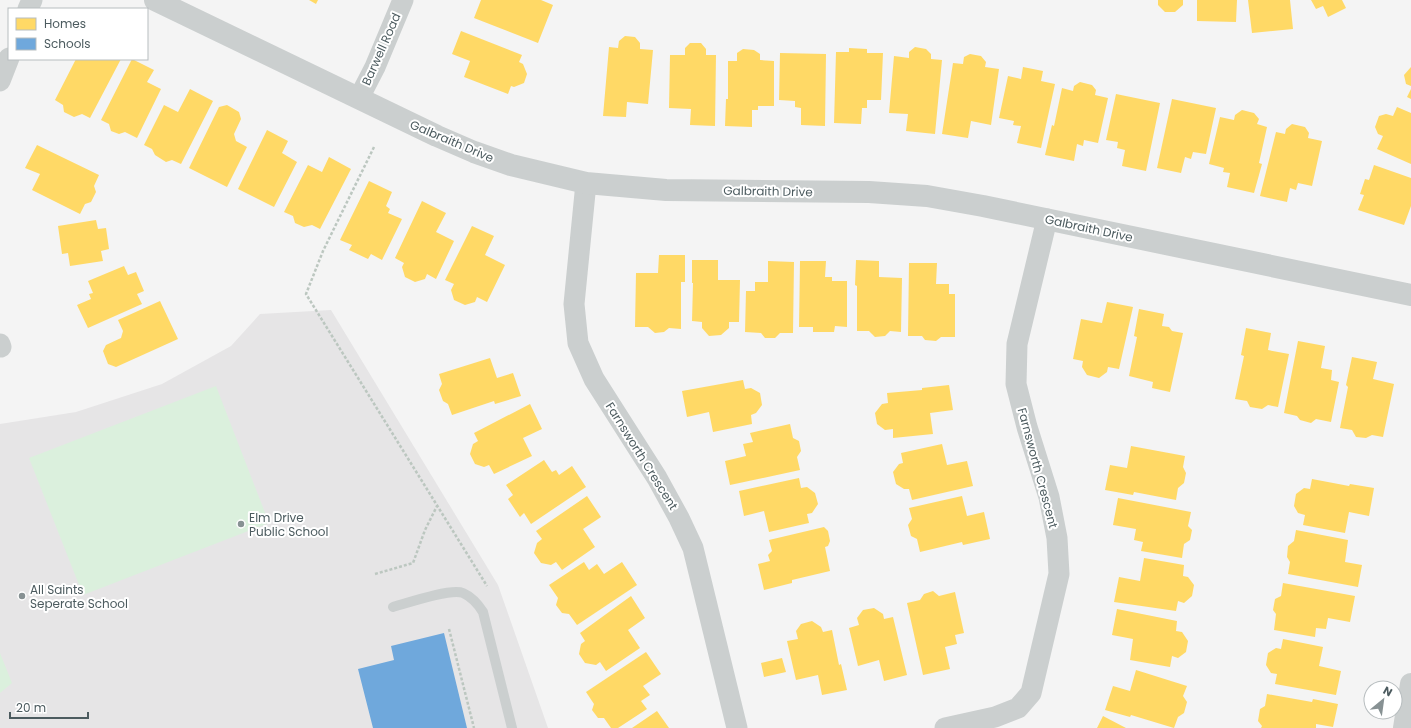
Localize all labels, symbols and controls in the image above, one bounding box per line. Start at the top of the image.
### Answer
legend [8,8,148,60]
street label: Barwell Road [357,10,405,88]
text: Homes [44,15,86,32]
text: Schools [44,35,91,52]
street label: Galbraith Drive [408,116,496,166]
street label: Galbraith Drive [723,182,813,200]
street label: Galbraith Drive [1044,210,1134,246]
street label: Farnsworth Crescent [602,399,682,513]
street label: Farnsworth Crescent [1014,406,1062,530]
place label: Elm Drive Public School [249,509,329,540]
marker: Elm Drive Public School [236,519,246,529]
place label: All Saints Seperate School [30,581,128,612]
marker: All Saints Seperate School [17,591,27,601]
north arrow [1363,680,1403,720]
text: N [1380,682,1395,700]
scale bar [10,694,88,720]
text: 20 m [16,699,46,716]

